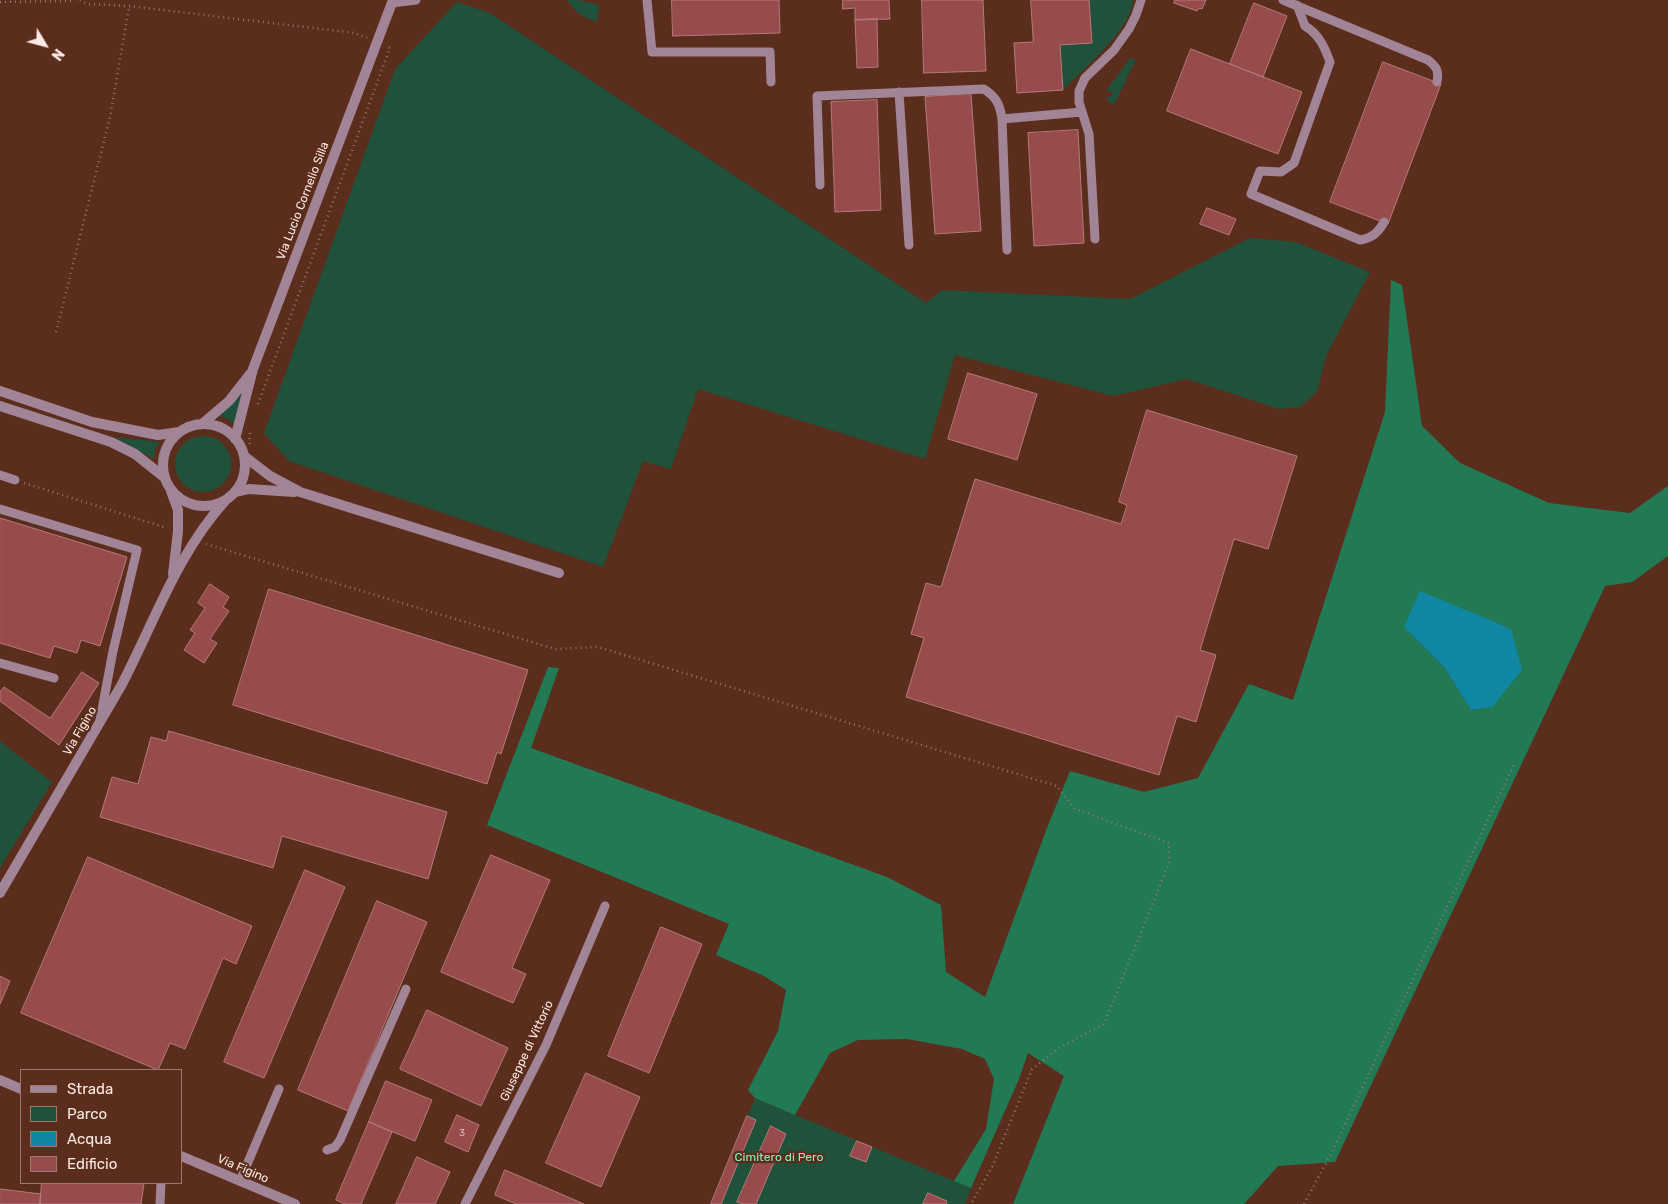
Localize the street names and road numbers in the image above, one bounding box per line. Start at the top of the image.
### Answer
street label: Via Lucio Cornelio Silla [274,140,332,262]
street label: Via Figino [60,704,100,758]
street label: Giuseppe di Vittorio [497,998,557,1104]
street label: Via Figino [215,1152,271,1186]

